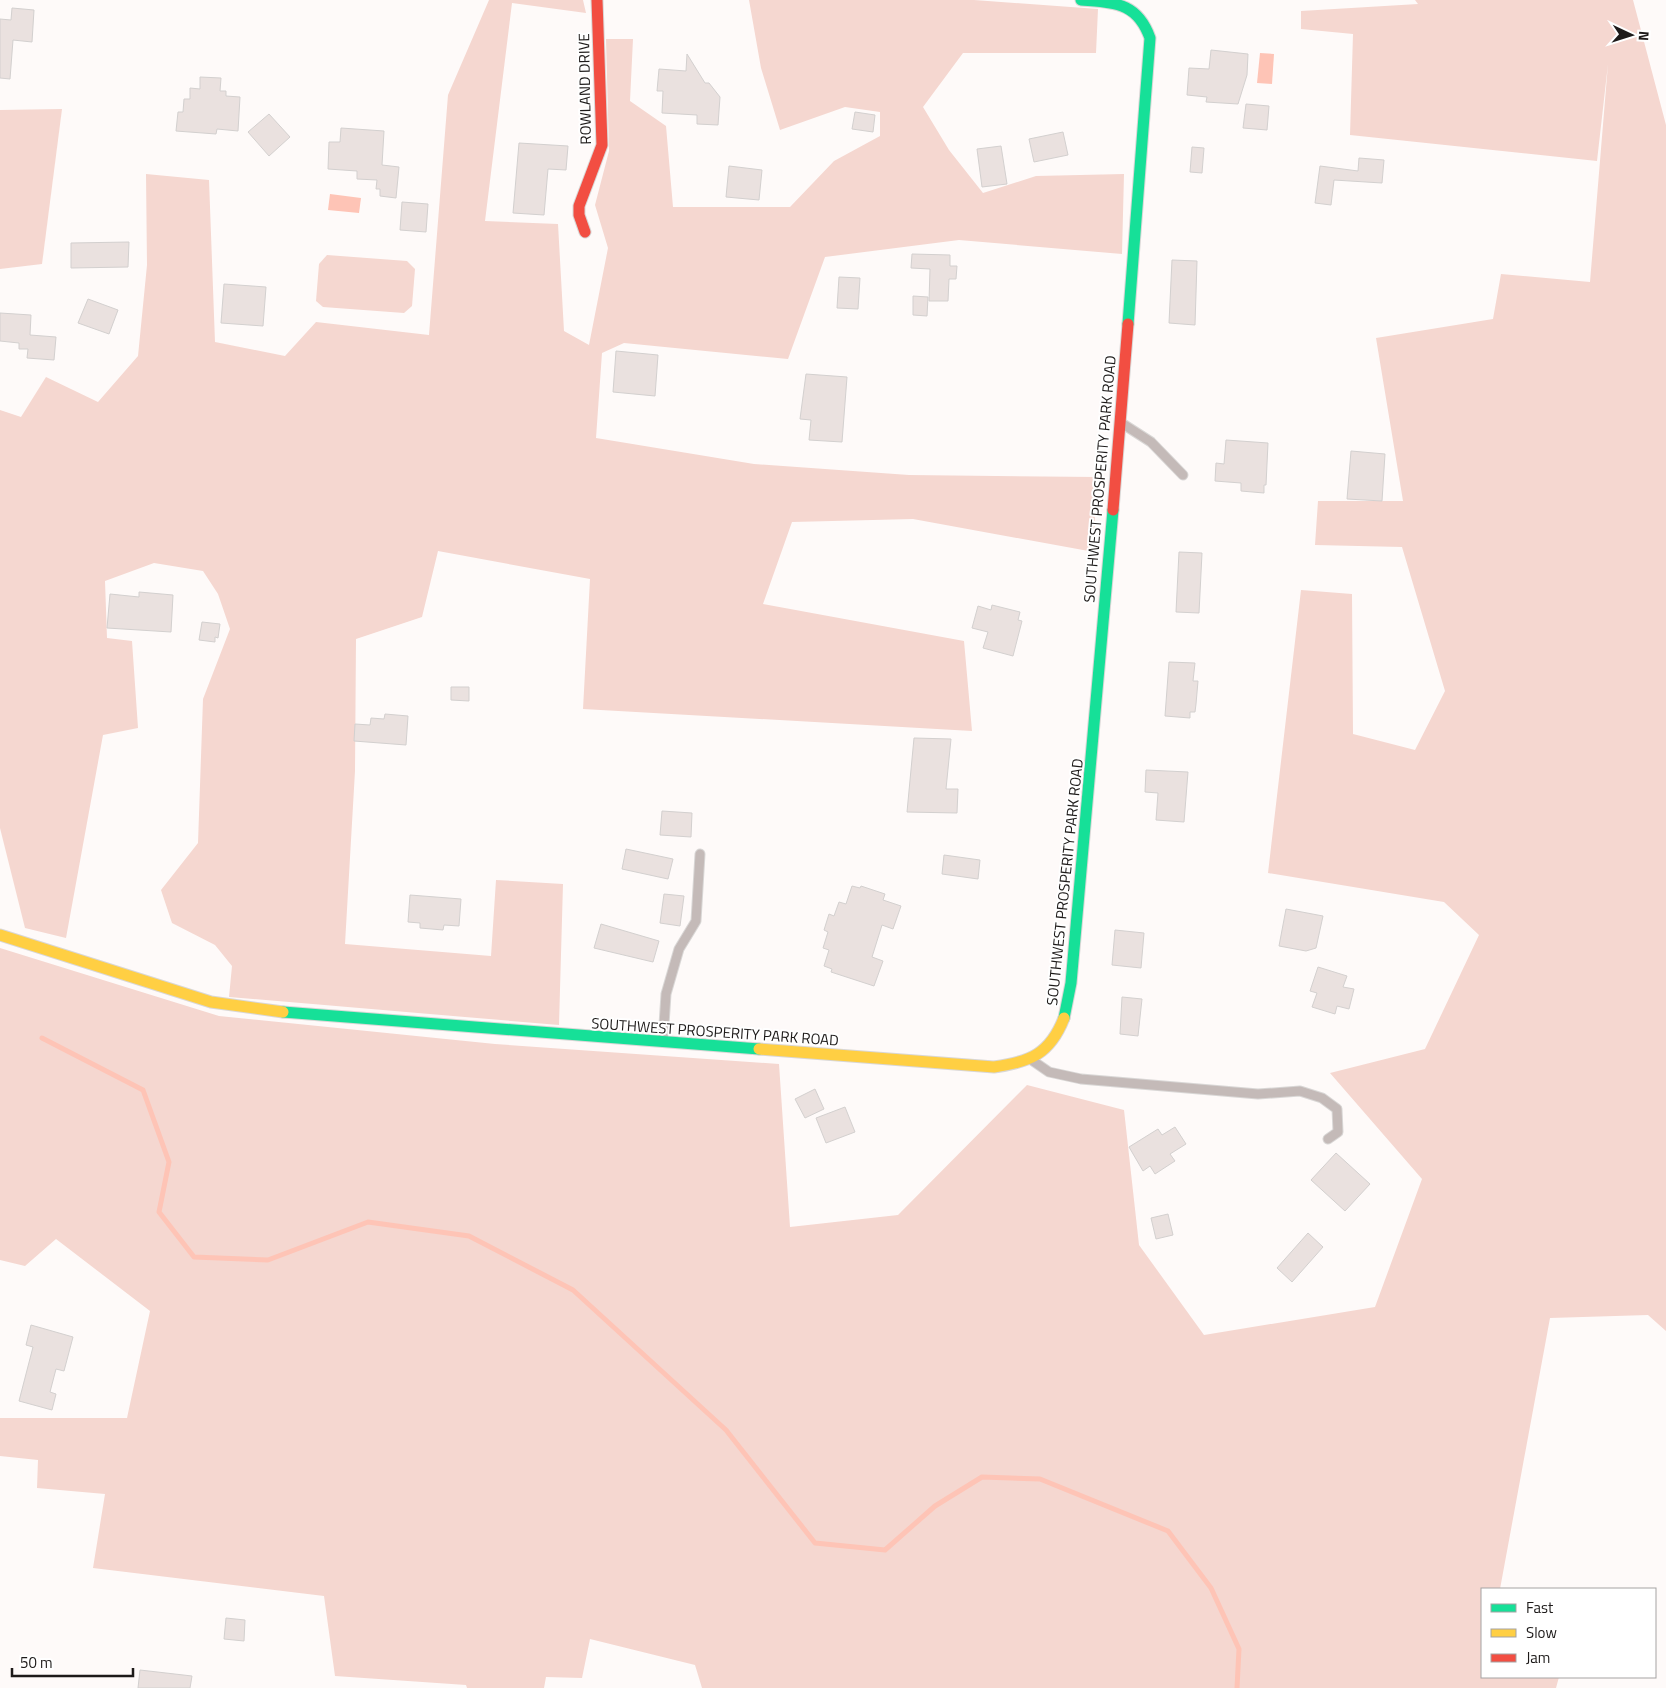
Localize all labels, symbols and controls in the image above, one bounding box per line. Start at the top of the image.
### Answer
north arrow [1606,10,1656,60]
text: N [1634,30,1655,42]
street label: ROWLAND DRIVE [572,33,597,145]
street label: SOUTHWEST PROSPERITY PARK ROAD [1077,354,1122,604]
street label: SOUTHWEST PROSPERITY PARK ROAD [1040,757,1089,1007]
street label: SOUTHWEST PROSPERITY PARK ROAD [590,1011,840,1052]
legend [1481,1588,1656,1678]
text: Fast [1526,1596,1554,1619]
text: Slow [1526,1621,1557,1644]
scale bar [12,1646,134,1678]
text: Jam [1526,1646,1550,1669]
text: 50 m [20,1651,53,1674]

